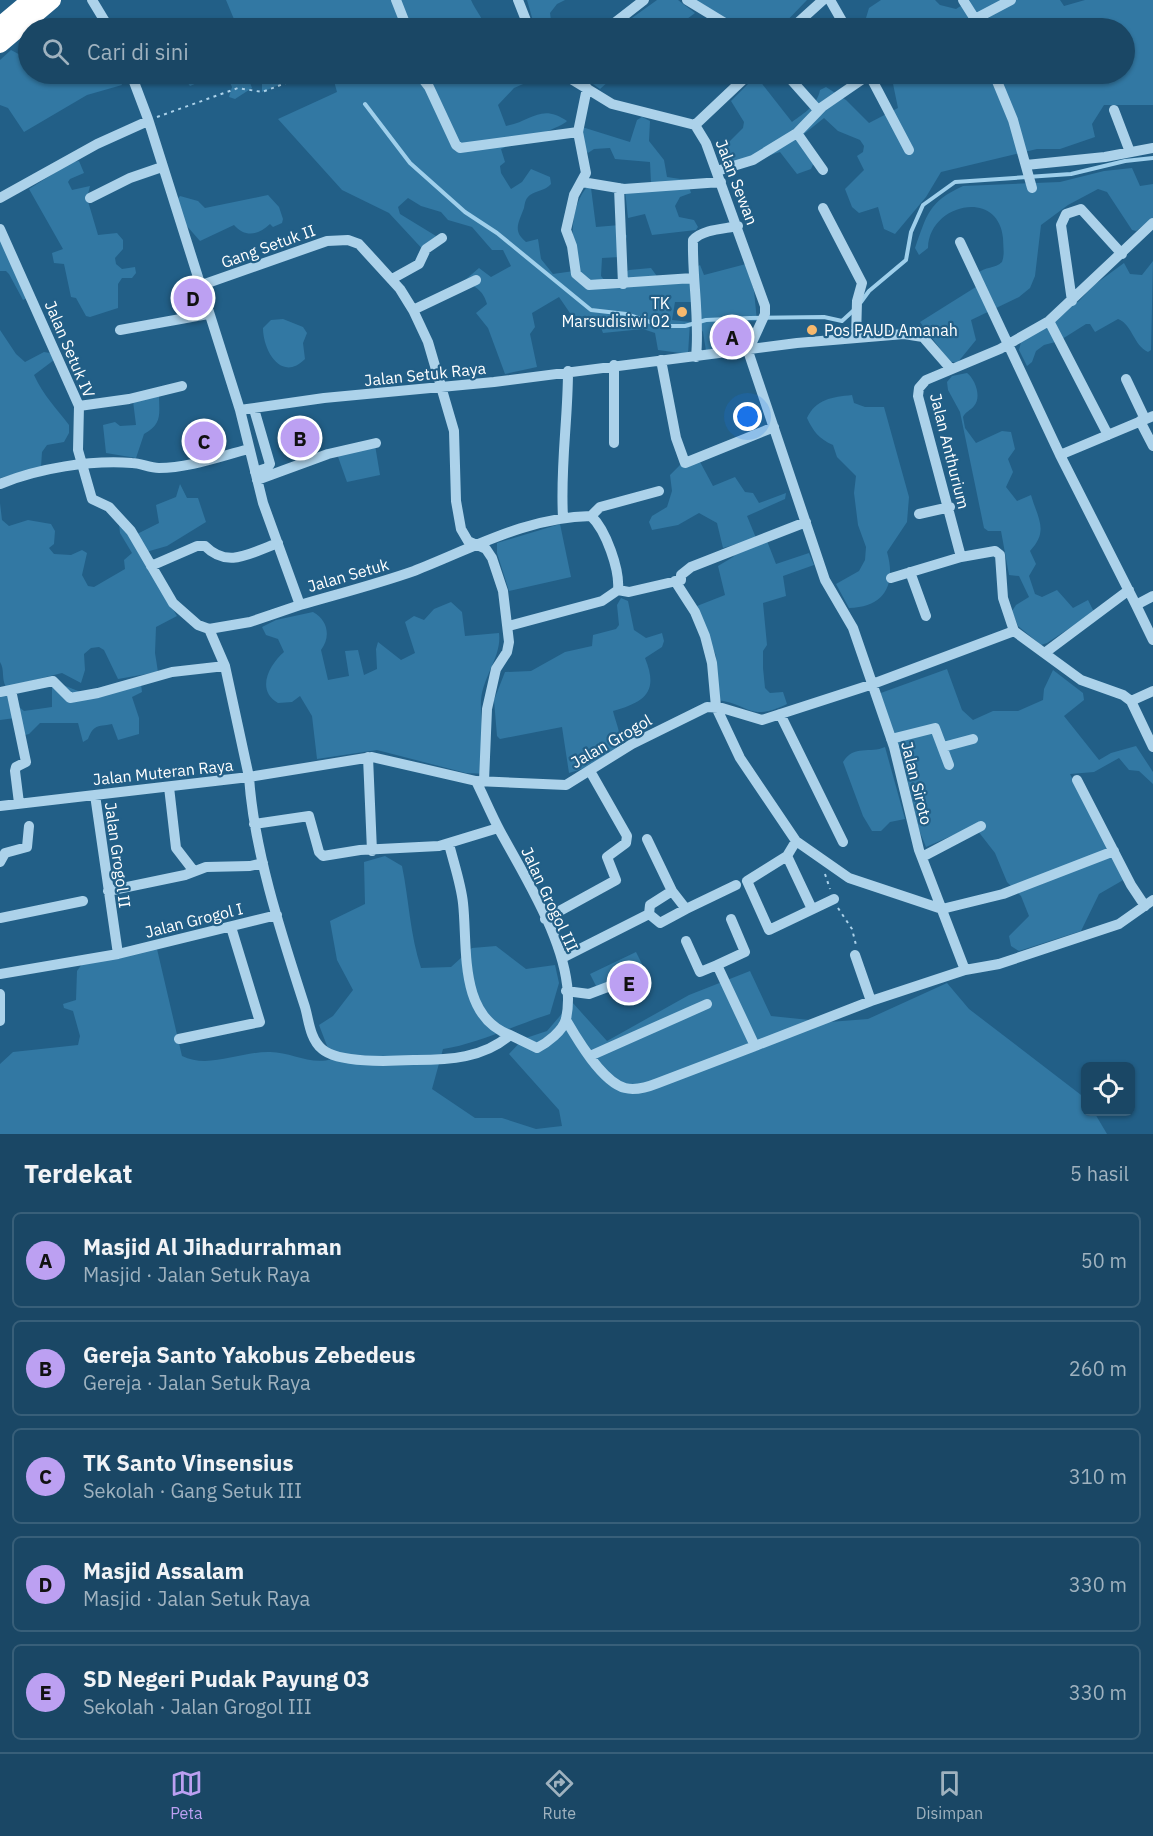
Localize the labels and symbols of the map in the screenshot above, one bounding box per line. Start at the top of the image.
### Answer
street label: Jalan Sewan [711,136,763,228]
street label: Gang Setuk II [218,220,318,272]
pin: D [174,276,212,320]
place label: TK Marsudisiwi 02 [561,293,670,331]
street label: Jalan Setuk IV [41,297,100,401]
marker: TK Marsudisiwi 02 [675,305,689,319]
pin: A [712,314,752,360]
place label: Pos PAUD Amanah [824,320,958,340]
marker: Pos PAUD Amanah [805,323,819,337]
street label: Jalan Setuk Raya [363,358,487,390]
street label: Jalan Anthurium [926,391,974,511]
your location [733,402,762,431]
pin: B [280,416,320,460]
pin: C [184,418,224,464]
street label: Jalan Setuk [305,554,392,596]
street label: Jalan Grogol [567,710,655,772]
street label: Jalan Siroto [897,739,937,827]
street label: Jalan Muteran Raya [92,755,235,789]
street label: Jalan Grogol II [101,801,135,909]
street label: Jalan Grogol III [517,844,583,954]
street label: Jalan Grogol I [143,898,245,942]
pin: E [610,960,648,1006]

